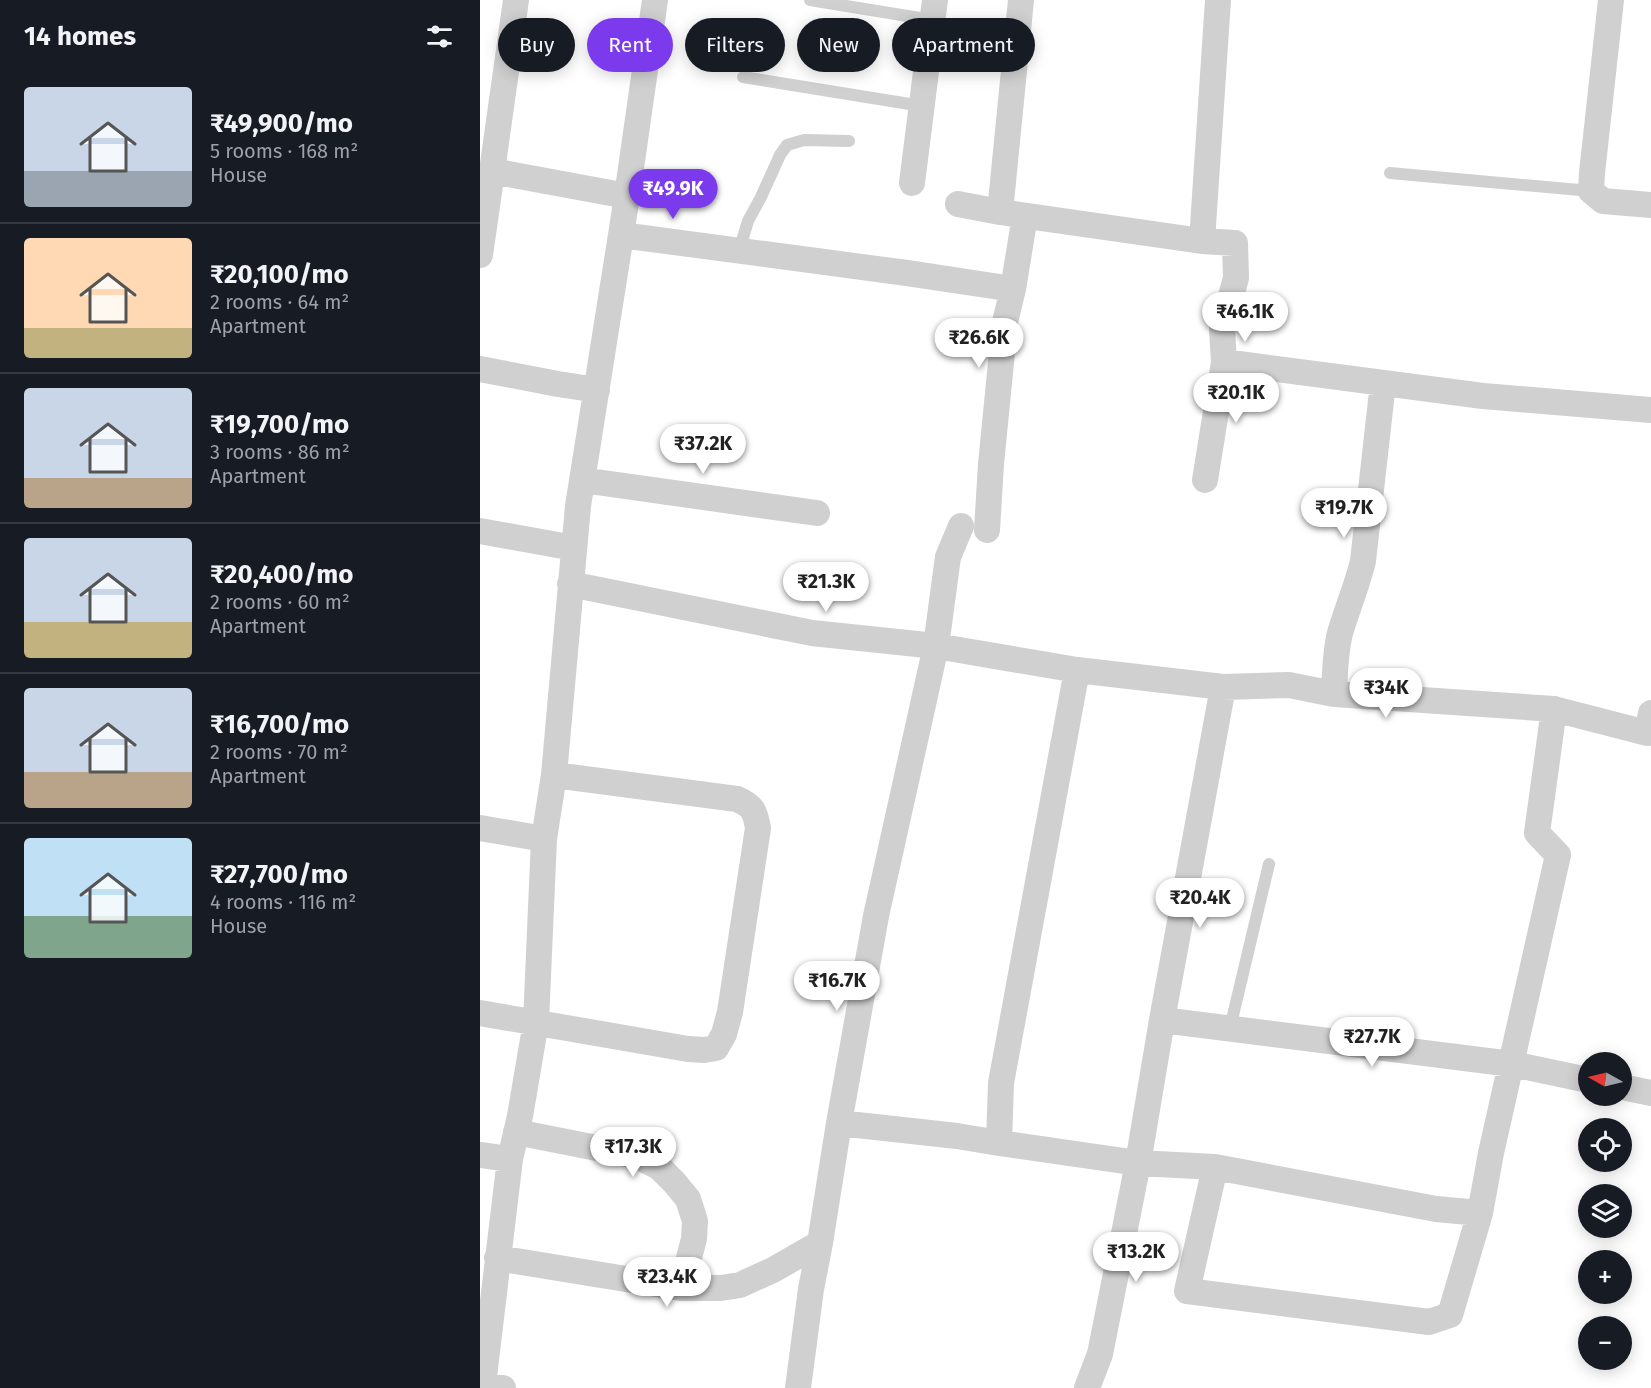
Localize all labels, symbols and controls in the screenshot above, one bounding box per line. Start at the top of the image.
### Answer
chip: Buy [498,18,575,72]
chip: Rent [587,18,673,72]
chip: Filters [685,18,785,72]
chip: New [797,18,880,72]
chip: Apartment [892,18,1035,72]
icon: filters [423,20,456,53]
text: 14 homes [24,21,136,52]
text: ₹49,900/mo [210,108,353,139]
icon: home [72,111,144,183]
text: 5 rooms · 168 m² [210,139,358,163]
text: House [210,163,267,187]
pin: ₹49.9K [624,169,722,220]
text: ₹49.9K [643,176,703,200]
text: ₹20,100/mo [210,259,349,290]
icon: home [72,262,144,334]
text: 2 rooms · 64 m² [210,290,349,314]
pin: ₹46.1K [1196,292,1294,343]
text: ₹46.1K [1216,299,1274,323]
text: Apartment [210,314,306,338]
pin: ₹26.6K [930,318,1028,369]
text: ₹26.6K [949,325,1010,349]
pin: ₹20.1K [1187,373,1285,424]
text: ₹20.1K [1207,380,1265,404]
text: ₹19,700/mo [210,409,349,440]
icon: home [72,412,144,484]
pin: ₹37.2K [654,424,752,475]
text: ₹37.2K [674,431,732,455]
text: 3 rooms · 86 m² [210,440,350,464]
text: Apartment [210,464,306,488]
pin: ₹19.7K [1295,488,1393,539]
text: ₹19.7K [1315,495,1373,519]
text: ₹20,400/mo [210,559,353,590]
icon: home [72,562,144,634]
pin: ₹21.3K [777,562,875,613]
text: ₹21.3K [797,569,855,593]
text: 2 rooms · 60 m² [210,590,350,614]
text: Apartment [210,614,306,638]
pin: ₹34K [1350,668,1422,719]
text: ₹34K [1363,675,1409,699]
text: ₹16,700/mo [210,709,349,740]
icon: home [72,712,144,784]
text: 2 rooms · 70 m² [210,740,348,764]
text: Apartment [210,764,306,788]
text: ₹27,700/mo [210,859,348,890]
icon: home [72,862,144,934]
pin: ₹20.4K [1151,878,1249,929]
text: ₹20.4K [1169,885,1231,909]
text: 4 rooms · 116 m² [210,890,356,914]
text: House [210,914,267,938]
pin: ₹16.7K [788,961,886,1012]
text: ₹16.7K [808,968,866,992]
pin: ₹27.7K [1323,1017,1421,1068]
text: ₹27.7K [1343,1024,1401,1048]
north arrow [1578,1052,1632,1106]
map controls [1578,1052,1632,1370]
button: locate [1578,1118,1632,1172]
pin: ₹17.3K [584,1127,682,1178]
text: ₹17.3K [604,1134,662,1158]
button: layers [1578,1184,1632,1238]
pin: ₹13.2K [1087,1232,1185,1283]
text: ₹13.2K [1107,1239,1165,1263]
button: + [1578,1250,1632,1304]
pin: ₹23.4K [618,1257,716,1308]
text: ₹23.4K [637,1264,697,1288]
button: − [1578,1316,1632,1370]

